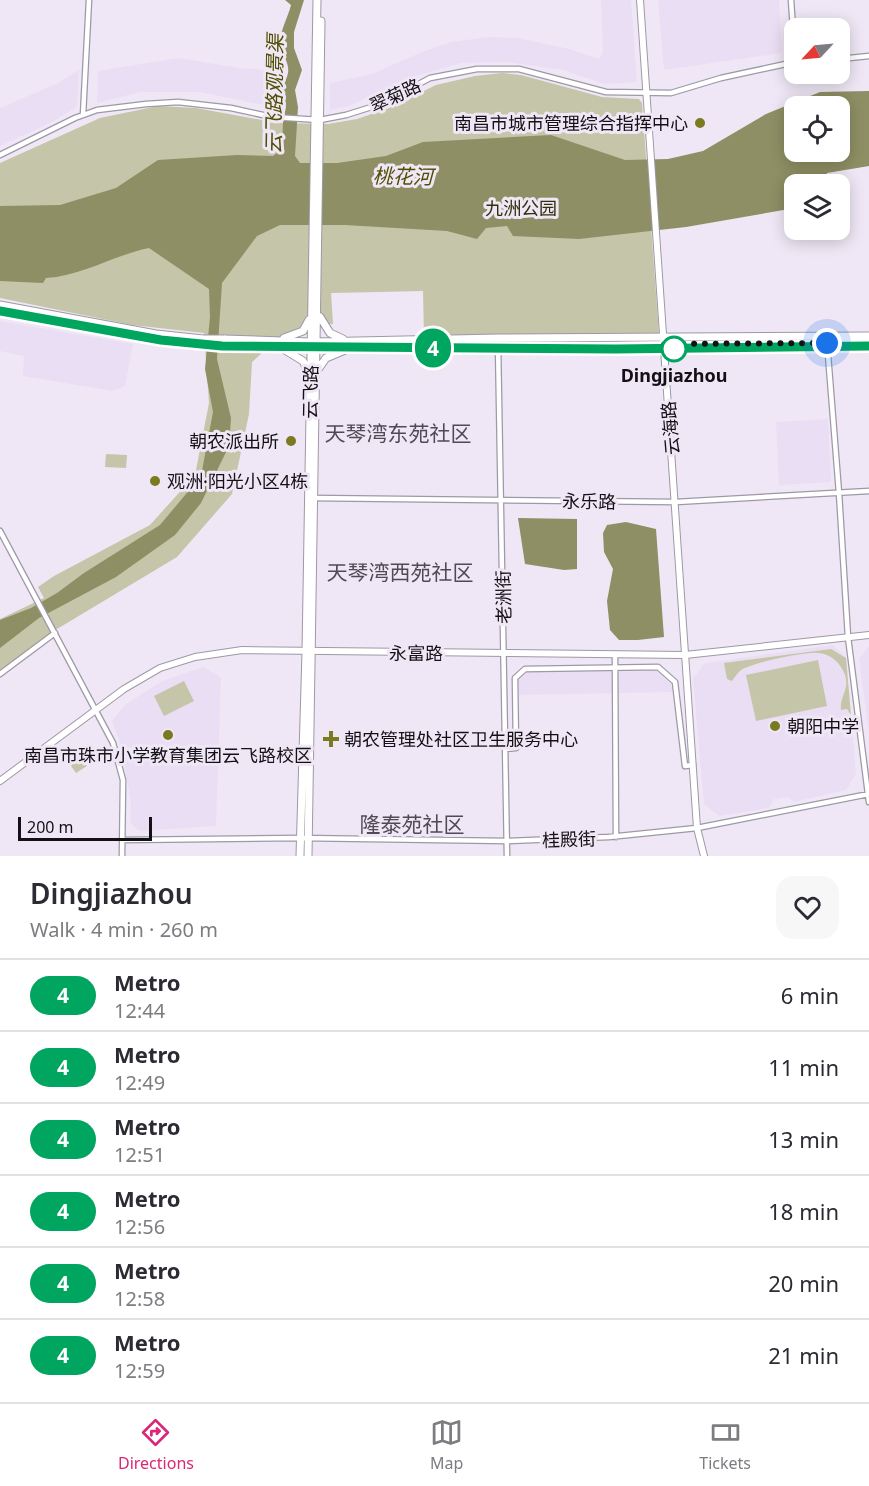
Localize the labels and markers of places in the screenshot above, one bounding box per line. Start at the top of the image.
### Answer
place label: 南昌市城市管理综合指挥中心 [454,111,688,135]
marker: 南昌市城市管理综合指挥中心 [693,116,707,130]
marker: Dingjiazhou [661,336,687,362]
place label: Dingjiazhou [621,363,727,387]
place label: 朝农派出所 [189,429,279,453]
marker: 朝农派出所 [284,434,298,448]
place label: 观洲·阳光小区4栋 [167,469,308,493]
marker: 观洲·阳光小区4栋 [148,474,162,488]
place label: 朝阳中学 [787,714,859,738]
marker: 朝阳中学 [768,719,782,733]
place label: 朝农管理处社区卫生服务中心 [344,727,578,751]
marker: 南昌市珠市小学教育集团云飞路校区 [161,728,175,742]
marker: 朝农管理处社区卫生服务中心 [322,730,340,748]
place label: 南昌市珠市小学教育集团云飞路校区 [24,743,312,767]

